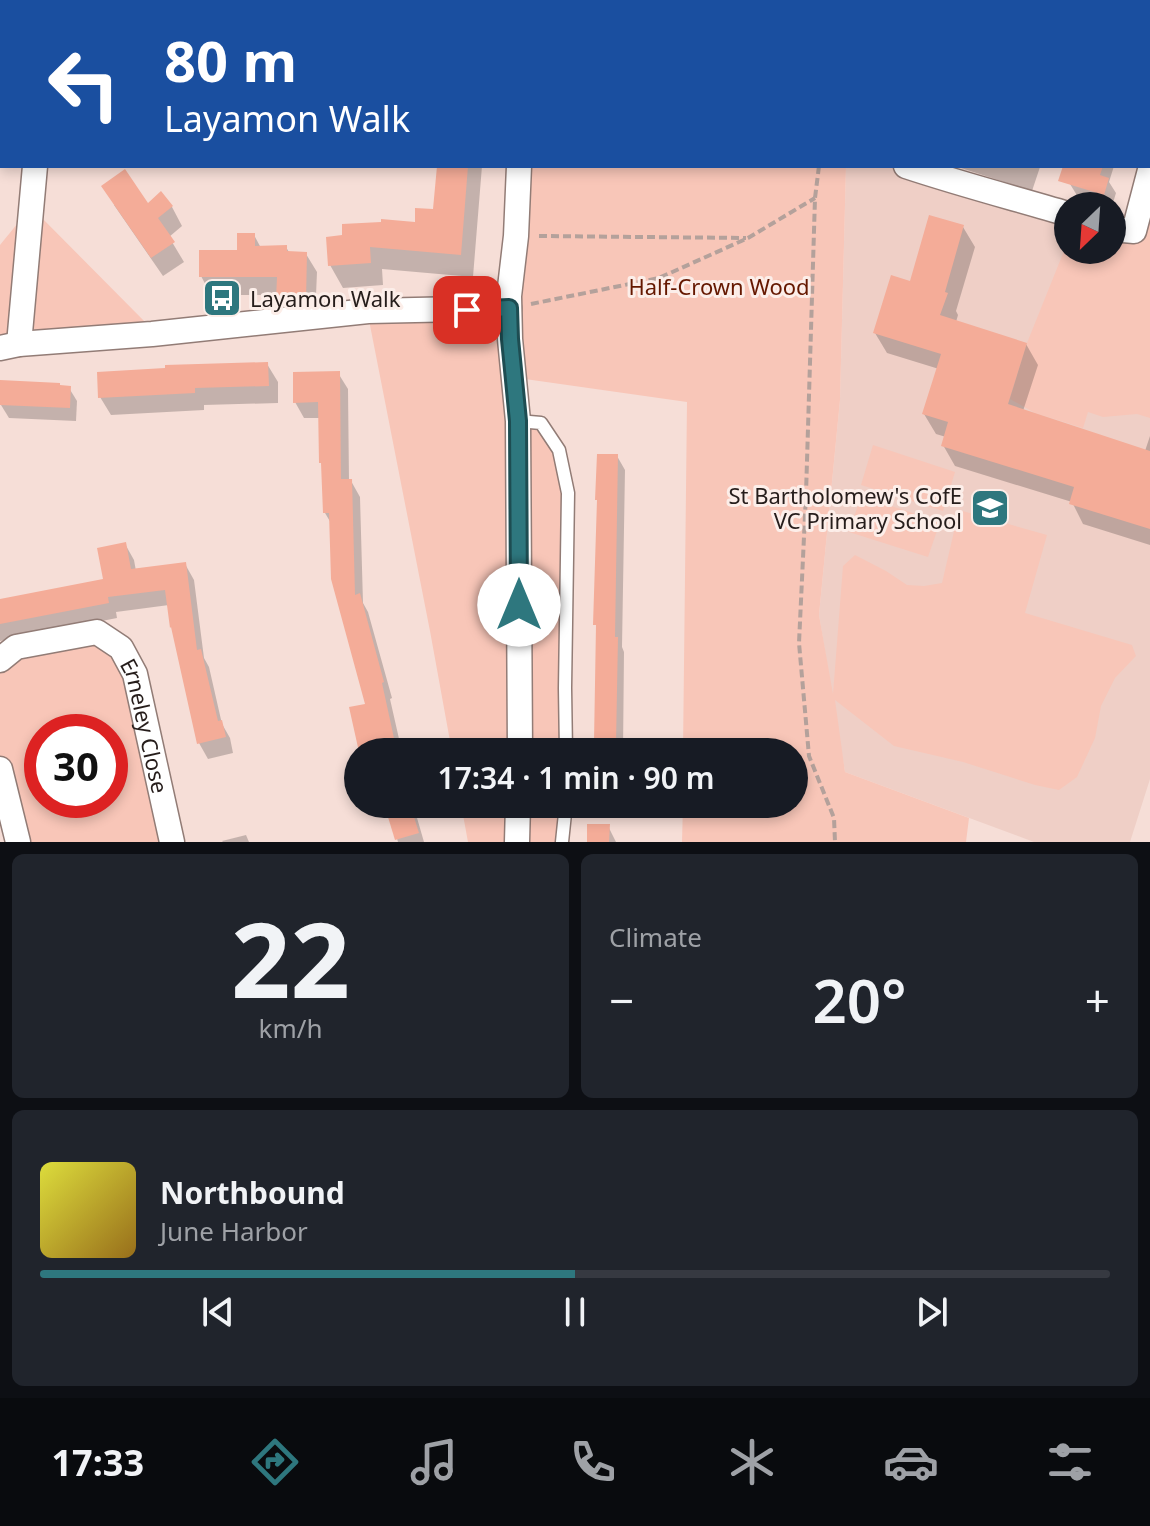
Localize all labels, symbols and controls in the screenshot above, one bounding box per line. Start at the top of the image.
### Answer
text: 80 m [164,22,297,98]
icon: left [32,32,136,136]
text: Layamon Walk [164,94,410,143]
north arrow [1054,192,1126,264]
map controls [1054,192,1126,264]
park label: Half-Crown Wood [628,271,810,301]
pin [433,276,501,344]
bus stop icon: Layamon Walk [201,277,243,319]
place label: Layamon Walk [250,283,401,313]
icon: arrive [445,288,489,332]
place label: St Bartholomew's CofE VC Primary School [728,480,962,535]
school or university icon: St Bartholomew's CofE VC Primary School [969,487,1011,529]
position arrow [477,563,561,647]
street label: Erneley Close [114,653,176,796]
speed limit sign: 30 [24,714,128,818]
text: 17:34 · 1 min · 90 m [438,757,715,798]
text: 22 [231,887,350,1028]
text: Climate [609,919,702,955]
text: 20° [812,959,907,1041]
text: − [609,970,634,1030]
text: + [1085,970,1110,1030]
text: km/h [259,1010,322,1046]
text: Northbound [160,1172,345,1213]
text: June Harbor [160,1213,308,1249]
icon: previous [196,1290,240,1334]
icon: pause [553,1290,597,1334]
icon: next [910,1290,954,1334]
icon: directions [247,1434,303,1490]
icon: music [406,1434,462,1490]
icon: phone [565,1434,621,1490]
icon: climate [724,1434,780,1490]
icon: car [883,1434,939,1490]
icon: filters [1042,1434,1098,1490]
text: 17:33 [52,1438,144,1487]

